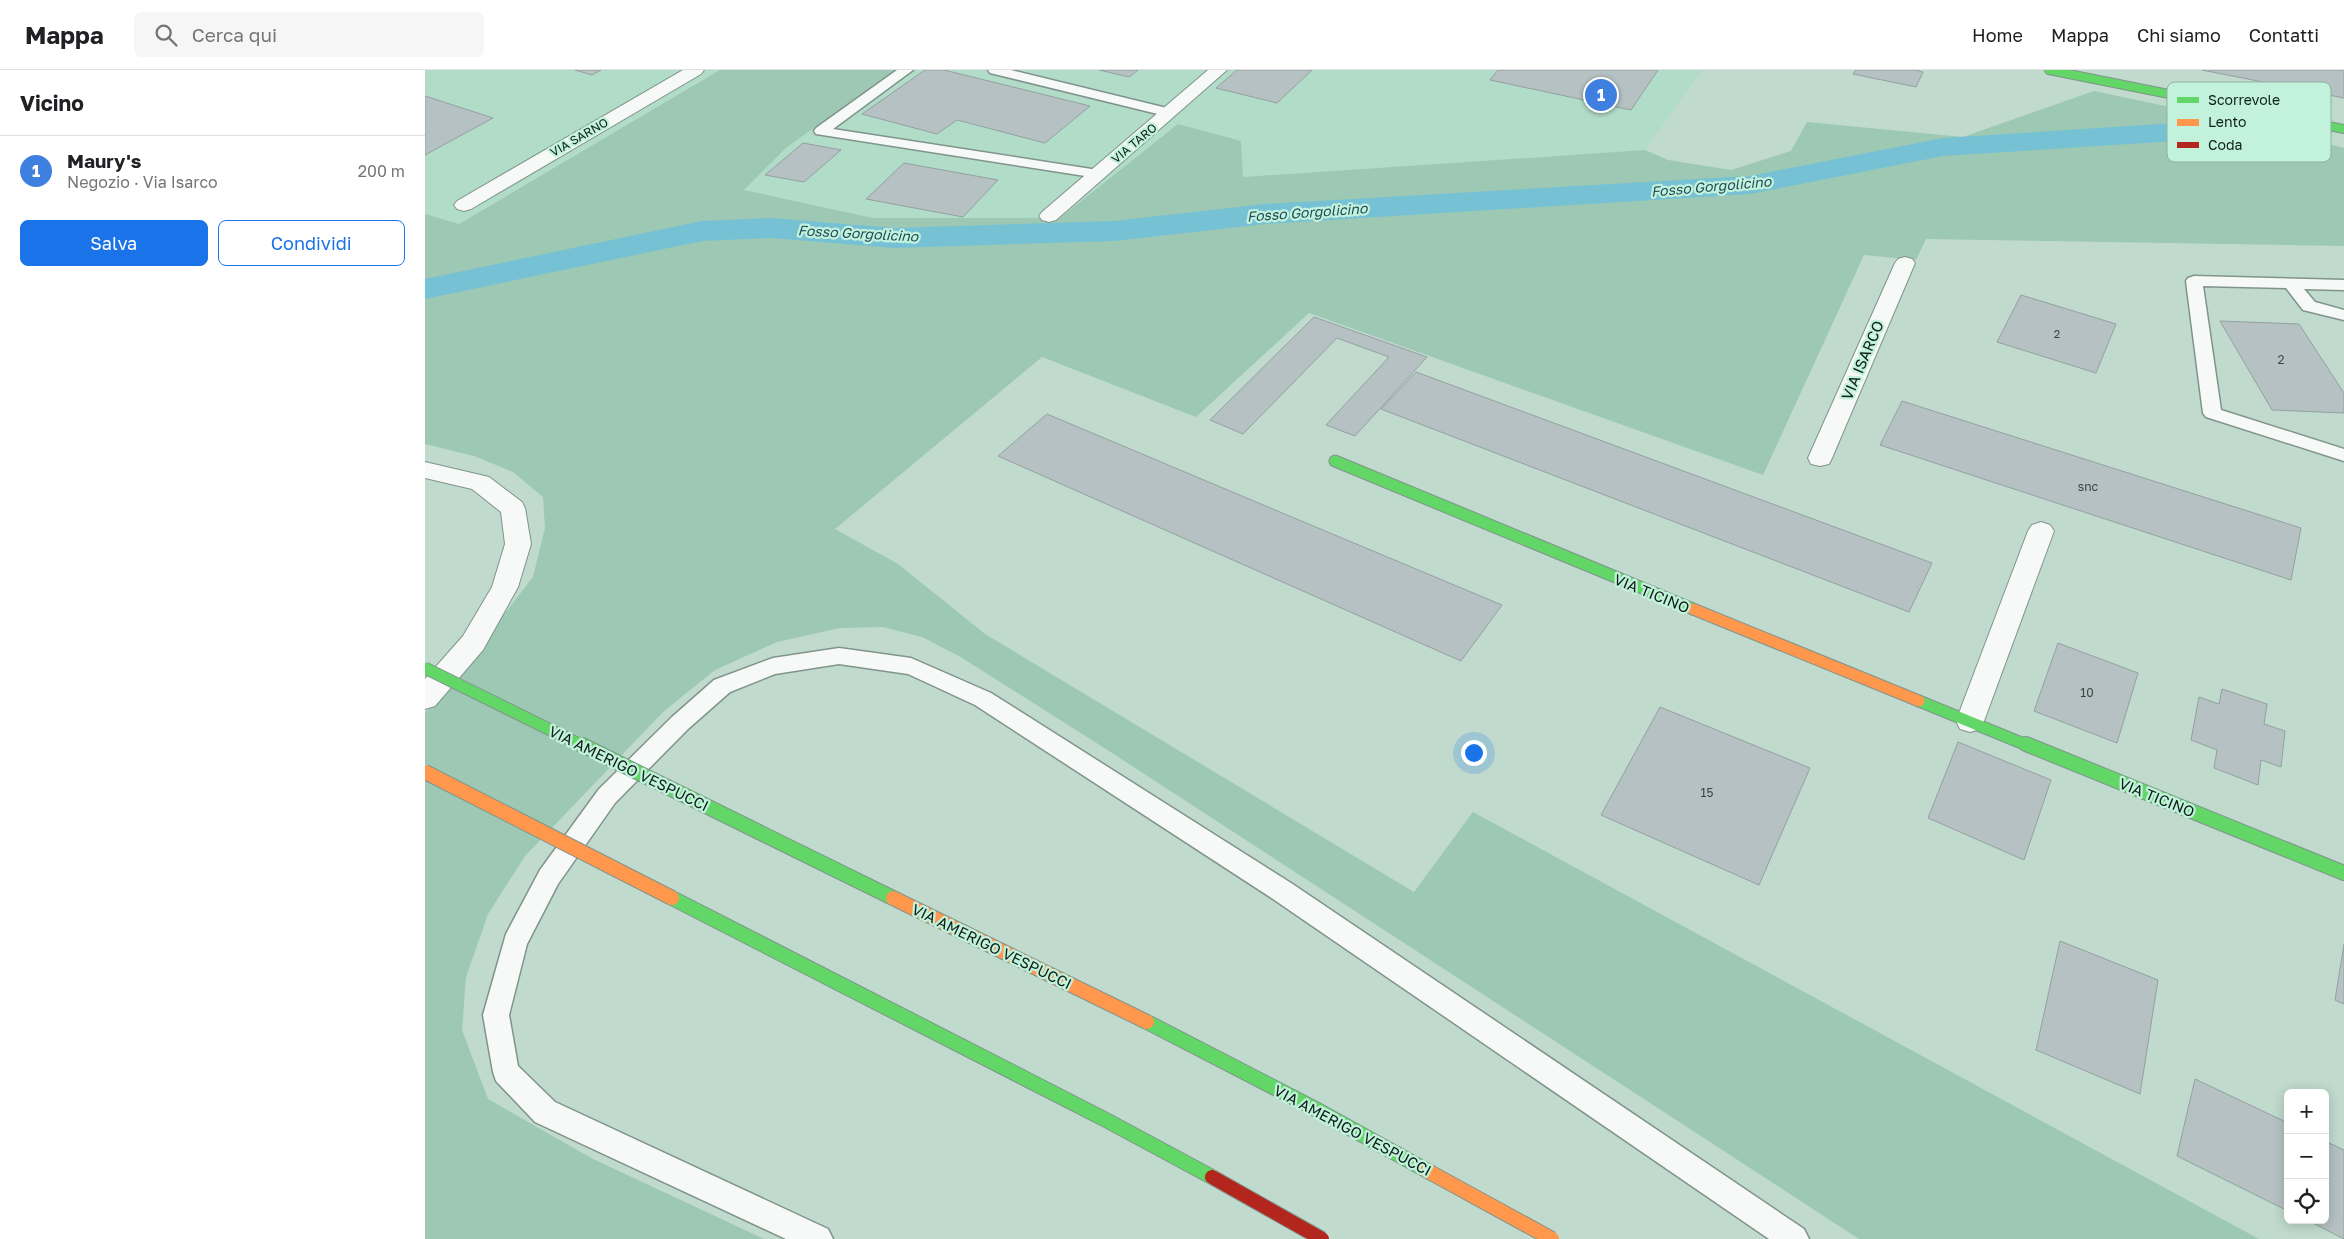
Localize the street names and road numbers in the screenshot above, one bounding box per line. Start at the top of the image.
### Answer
street label: VIA SARNO [547,114,611,160]
street label: VIA TARO [1108,120,1160,166]
street label: VIA ISARCO [1837,318,1887,402]
street label: VIA TICINO [1612,570,1692,616]
street label: VIA AMERIGO VESPUCCI [546,721,712,815]
street label: VIA TICINO [2117,774,2197,820]
street label: VIA AMERIGO VESPUCCI [909,899,1075,993]
street label: VIA AMERIGO VESPUCCI [1271,1081,1435,1179]

